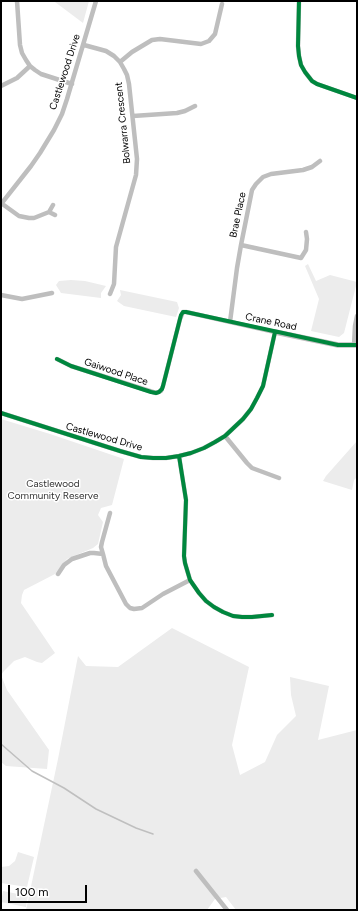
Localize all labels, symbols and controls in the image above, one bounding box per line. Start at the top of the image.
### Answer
street label: Castlewood Drive [47,33,83,111]
street label: Bolwarra Crescent [113,81,133,165]
street label: Brae Place [227,191,249,239]
street label: Crane Road [244,311,298,333]
street label: Gaiwood Place [82,356,150,388]
street label: Castlewood Drive [64,420,144,454]
park label: Castlewood Community Reserve [8,478,98,502]
scale bar [10,877,89,903]
text: 100 m [15,885,49,899]

